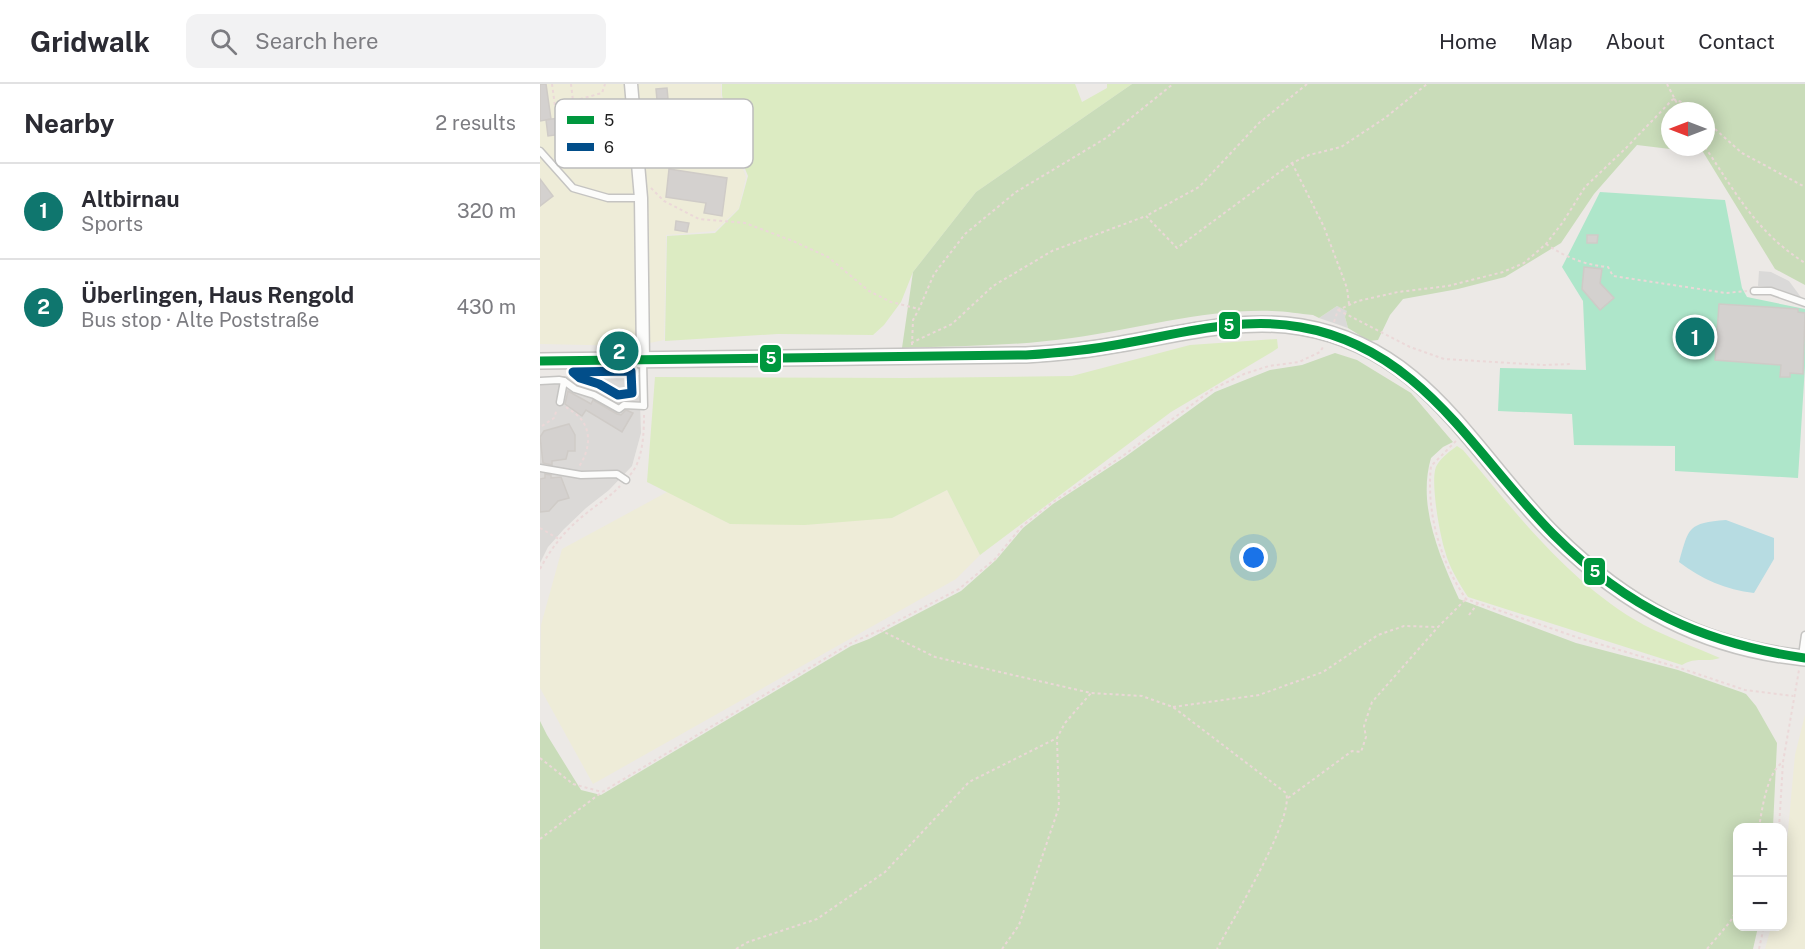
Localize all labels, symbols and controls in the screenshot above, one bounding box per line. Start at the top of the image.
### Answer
search box [186,14,606,68]
text: Gridwalk [30,25,150,58]
icon: search [207,25,240,58]
text: Search here [255,28,379,54]
text: Home [1439,29,1497,54]
text: Map [1530,29,1573,54]
text: About [1606,29,1665,54]
text: Contact [1698,29,1775,54]
legend [555,99,753,168]
north arrow [1661,102,1715,156]
text: Nearby [24,108,114,139]
text: 2 results [435,111,516,135]
text: 5 [604,111,614,130]
text: 6 [604,138,614,157]
text: Altbirnau [81,186,180,212]
text: 1 [39,199,48,223]
text: 320 m [457,199,516,223]
text: Sports [81,212,143,236]
text: Überlingen, Haus Rengold [81,282,354,308]
text: 2 [37,295,50,319]
text: 430 m [457,295,516,319]
text: Bus stop · Alte Poststraße [81,308,319,332]
line badge: 5 [1218,311,1241,340]
pin: 1 [1676,314,1714,360]
text: 5 [1224,316,1235,335]
pin: 2 [600,328,638,374]
line badge: 5 [759,344,782,373]
text: 5 [766,349,777,368]
your location [1239,543,1268,572]
line badge: 5 [1583,557,1606,586]
text: 5 [1590,562,1601,581]
map controls [1733,823,1787,931]
button: + [1733,823,1787,877]
button: − [1733,877,1787,931]

